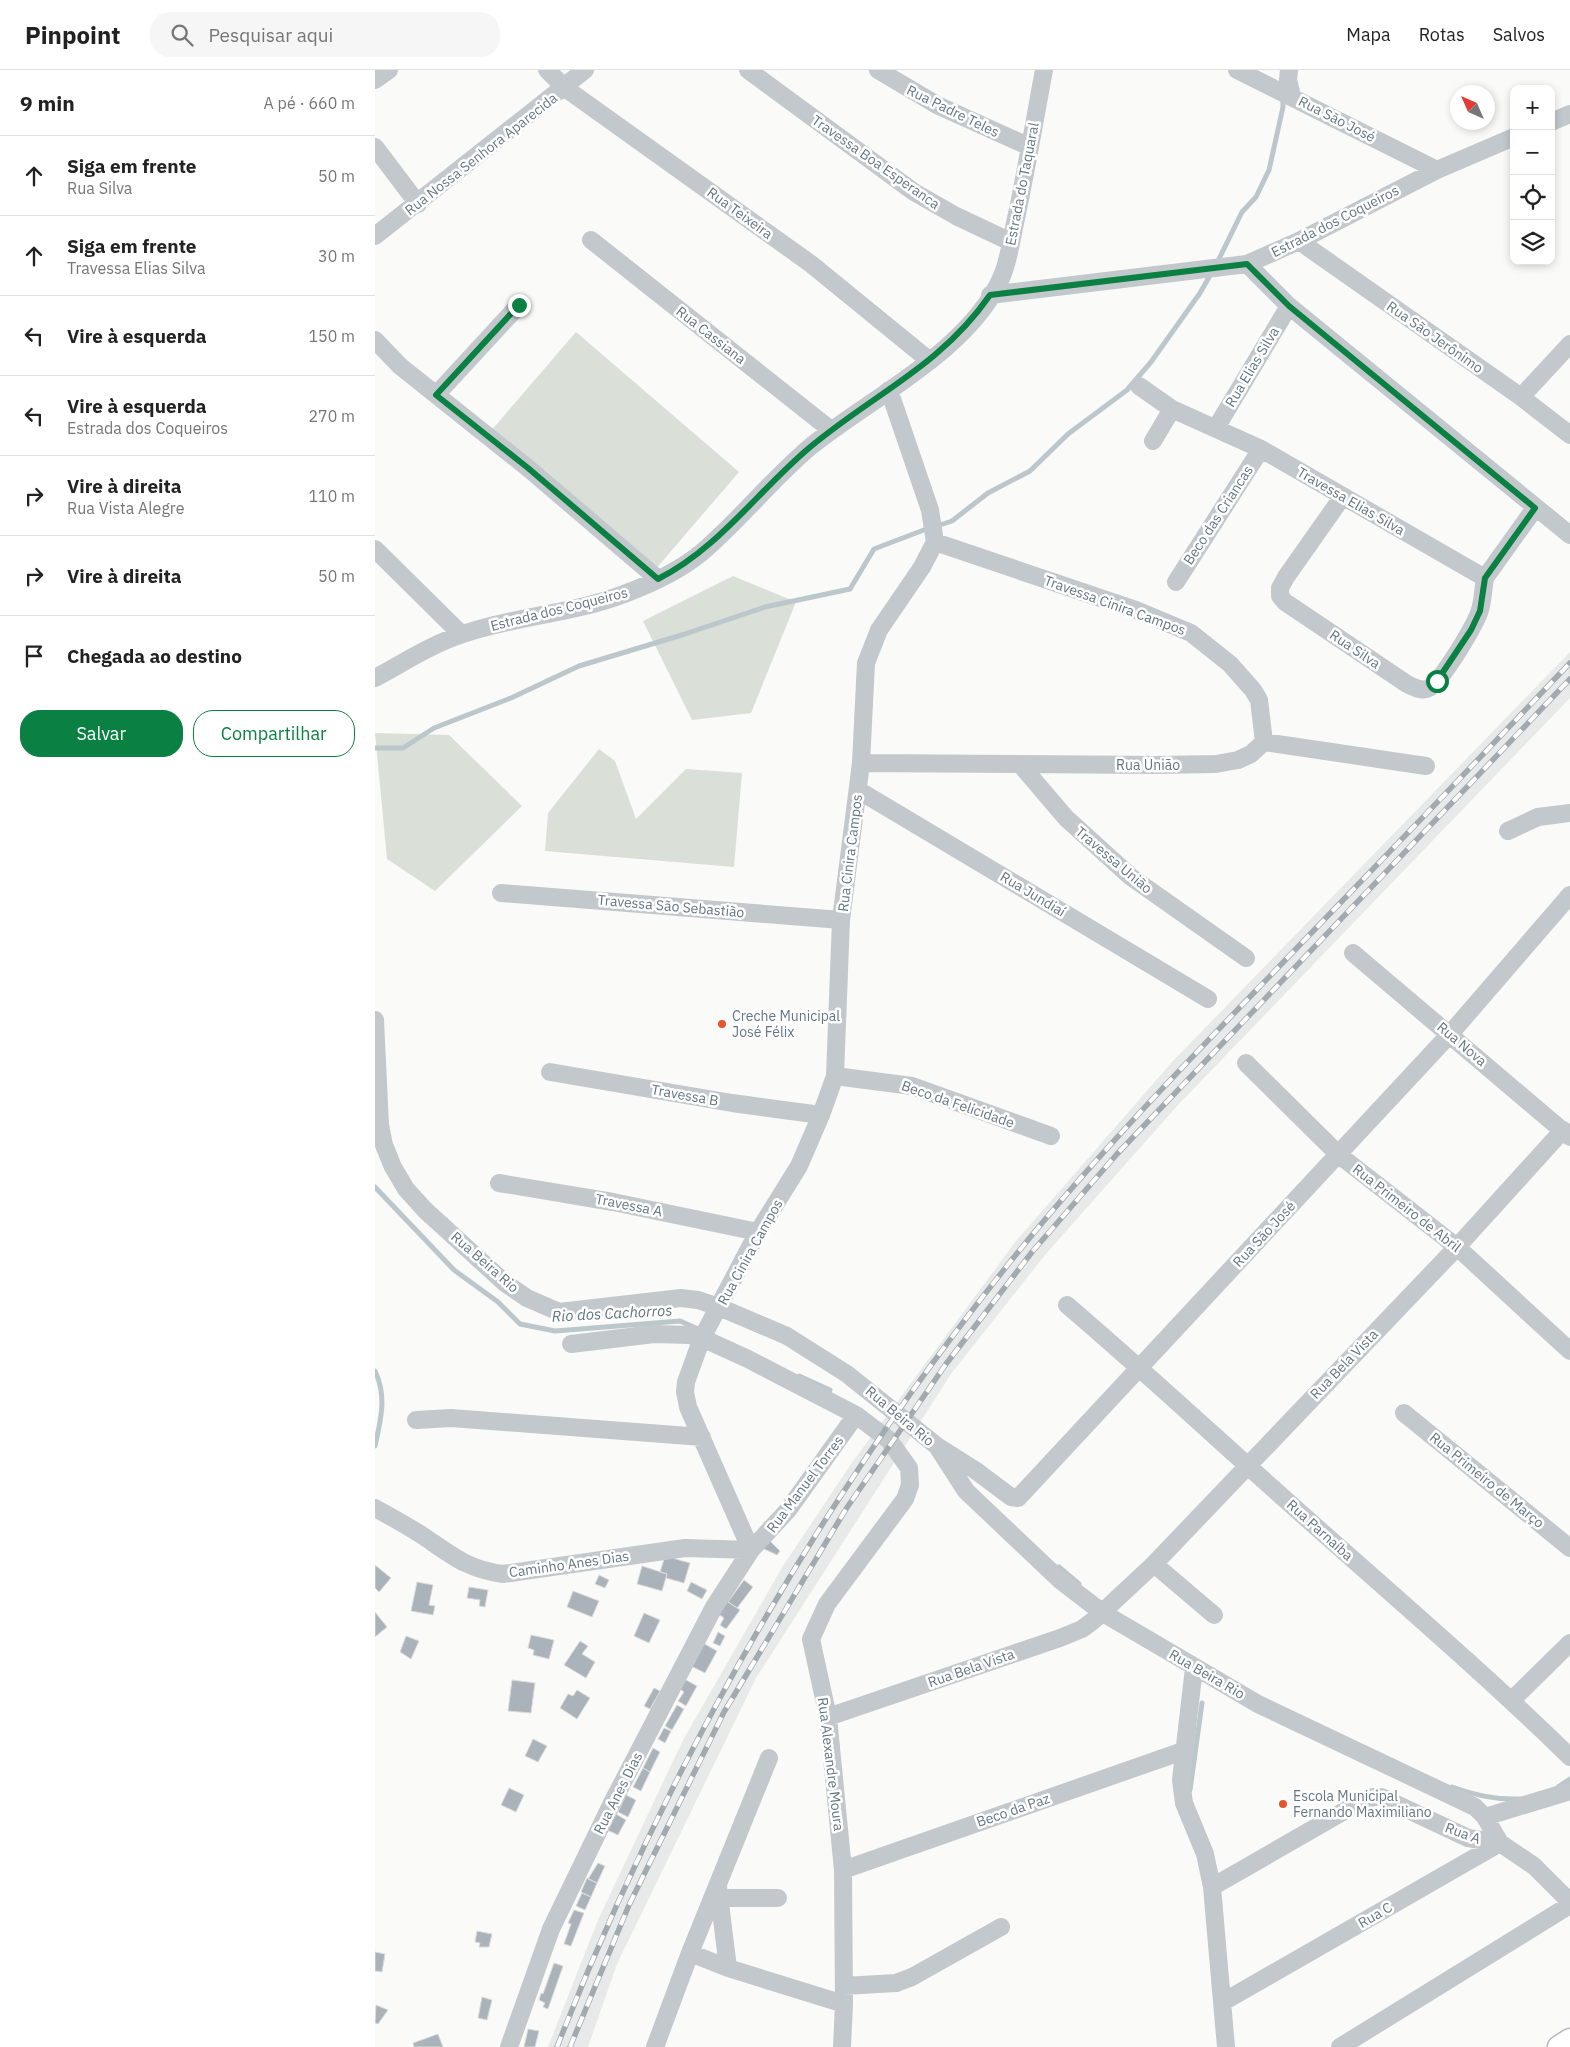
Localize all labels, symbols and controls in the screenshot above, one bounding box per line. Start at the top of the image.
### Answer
search box [150,12,500,57]
text: Pinpoint [25,19,120,51]
icon: search [168,21,196,49]
text: Pesquisar aqui [208,23,333,47]
text: Mapa [1346,23,1391,46]
text: Rotas [1419,23,1465,46]
text: Salvos [1493,23,1545,46]
street label: Rua Padre Teles [904,81,1002,141]
north arrow [1450,85,1495,130]
map controls [1510,85,1555,265]
button: + [1510,85,1555,130]
text: 9 min [20,89,75,117]
street label: Rua Nossa Senhora Aparecida [401,89,561,219]
street label: Rua São José [1296,92,1379,146]
text: A pé · 660 m [264,93,355,113]
street label: Travessa Boa Esperanca [808,111,944,213]
street label: Estrada do Taquaral [1001,121,1043,247]
button: − [1510,130,1555,175]
text: Siga em frente [67,154,197,178]
icon: ahead [20,162,48,190]
text: 50 m [318,166,355,186]
button: locate [1510,175,1555,220]
text: Rua Silva [67,178,132,198]
street label: Estrada dos Coqueiros [1268,181,1402,261]
street label: Rua Teixeira [704,183,777,243]
button: layers [1510,220,1555,265]
text: Siga em frente [67,234,197,258]
icon: ahead [20,242,48,270]
text: 30 m [318,246,355,266]
text: Travessa Elias Silva [67,258,206,278]
route end [508,294,531,317]
street label: Rua São Jerônimo [1383,297,1487,377]
street label: Rua Cassiana [672,302,750,368]
icon: left [20,322,48,350]
street label: Rua Elias Silva [1221,323,1283,410]
text: Vire à esquerda [67,324,207,348]
text: 150 m [308,326,355,346]
text: Vire à esquerda [67,394,207,418]
icon: left [20,402,48,430]
text: 270 m [308,406,355,426]
text: Estrada dos Coqueiros [67,418,228,438]
street label: Beco das Criancas [1179,462,1257,568]
street label: Travessa Elias Silva [1294,463,1408,539]
text: Vire à direita [67,474,182,498]
icon: right [20,482,48,510]
text: 110 m [308,486,355,506]
text: Rua Vista Alegre [67,498,184,518]
icon: right [20,562,48,590]
text: Vire à direita [67,564,182,588]
text: 50 m [318,566,355,586]
street label: Travessa Cinira Campos [1042,571,1188,639]
street label: Estrada dos Coqueiros [488,583,630,635]
street label: Rua Silva [1326,626,1384,673]
icon: arrive [20,642,48,670]
text: Chegada ao destino [67,644,242,668]
route start [1426,670,1449,693]
button: Salvar [20,710,183,757]
button: Compartilhar [193,710,355,757]
street label: Rua União [1116,756,1180,774]
street label: Rua Cinira Campos [834,793,866,913]
street label: Travessa União [1072,823,1156,897]
street label: Rua Jundiaí [997,867,1069,921]
street label: Travessa São Sebastião [597,891,745,921]
place label: Creche Municipal José Félix [732,1007,840,1041]
marker: Creche Municipal José Félix [716,1018,728,1030]
street label: Rua Nova [1433,1018,1491,1070]
street label: Beco da Felicidade [899,1076,1017,1132]
street label: Travessa B [650,1080,720,1110]
street label: Rua Primeiro de Abril [1349,1160,1465,1256]
street label: Travessa A [594,1190,664,1220]
street label: Rua Cinira Campos [713,1196,787,1308]
street label: Rua São José [1229,1197,1299,1271]
street label: Rua Beira Rio [447,1228,523,1297]
water label: Rio dos Cachorros [551,1300,673,1326]
street label: Rua Bela Vista [1306,1325,1382,1403]
street label: Rua Beira Rio [862,1382,938,1450]
street label: Rua Primeiro de Março [1426,1428,1548,1532]
street label: Rua Manuel Torres [763,1432,847,1536]
street label: Rua Parnaíba [1283,1495,1357,1565]
street label: Caminho Anes Dias [508,1547,630,1581]
street label: Rua Bela Vista [925,1645,1017,1691]
street label: Rua Beira Rio [1166,1645,1248,1703]
street label: Rua Alexandre Moura [814,1696,848,1832]
street label: Rua Anes Dias [590,1749,646,1837]
place label: Escola Municipal Fernando Maximiliano [1293,1787,1432,1821]
street label: Beco da Paz [974,1789,1052,1831]
marker: Escola Municipal Fernando Maximiliano [1277,1798,1289,1810]
street label: Rua A [1443,1818,1483,1848]
street label: Rua C [1355,1898,1396,1932]

